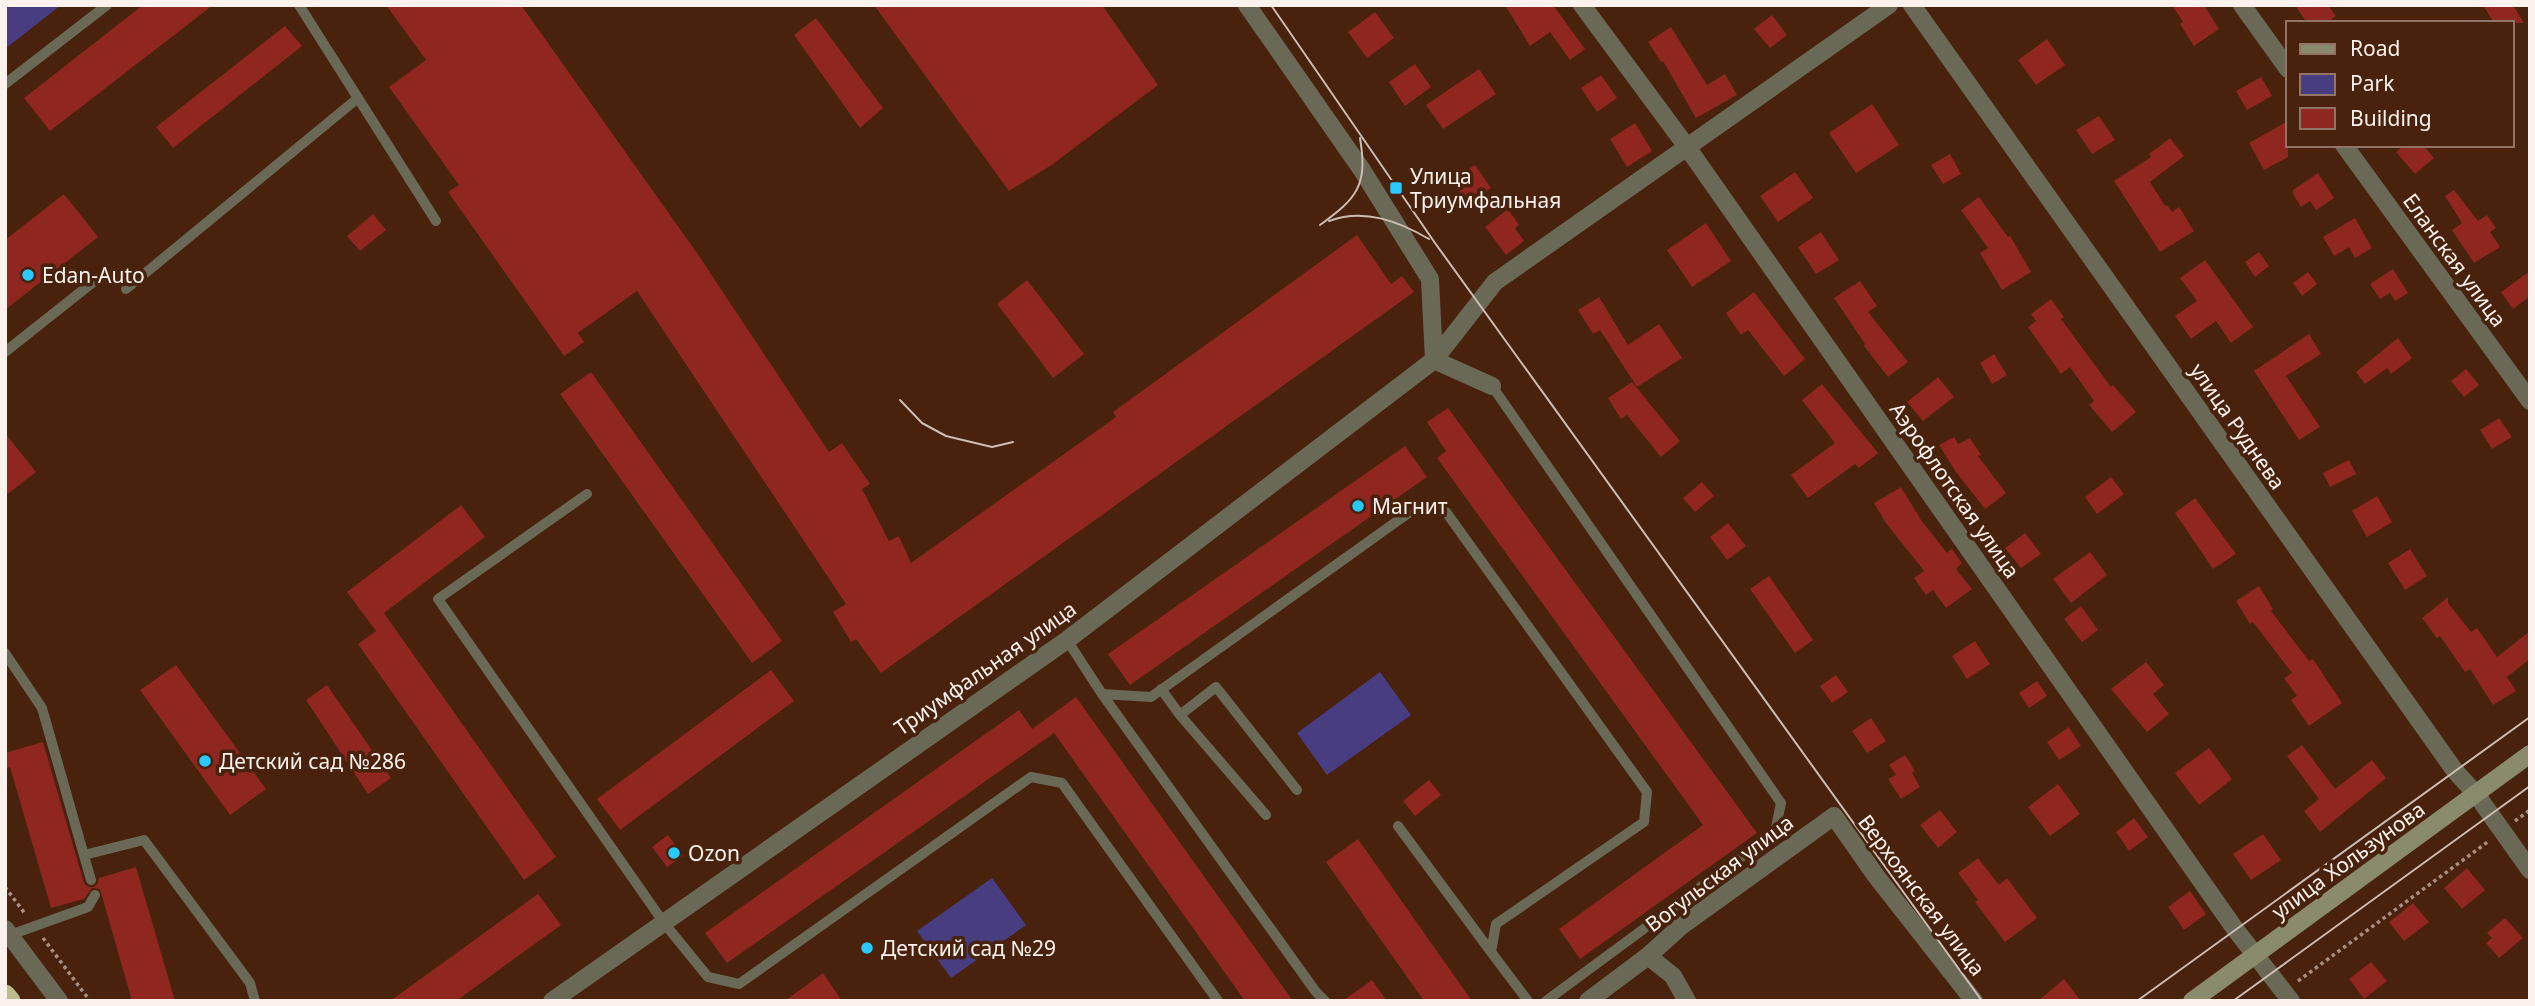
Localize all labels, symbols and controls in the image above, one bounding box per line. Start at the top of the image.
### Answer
legend [2286,21,2514,147]
text: Road [2350,34,2400,62]
text: Park [2350,69,2395,97]
text: Building [2350,104,2432,132]
place label: Улица Триумфальная [1410,162,1561,214]
marker: Улица Триумфальная [1388,180,1404,196]
street label: Еланская улица [2397,188,2513,332]
place label: Edan-Auto [42,261,145,289]
marker: Edan-Auto [20,267,36,283]
street label: улица Руднева [2184,357,2292,495]
street label: Аэрофлотская улица [1884,397,2026,583]
place label: Магнит [1372,492,1448,520]
marker: Магнит [1350,498,1366,514]
street label: Триумфальная улица [888,595,1082,741]
place label: Детский сад №286 [219,747,406,775]
marker: Детский сад №286 [197,753,213,769]
street label: улица Хользунова [2266,795,2430,925]
street label: Вогульская улица [1639,808,1799,938]
street label: Верхоянская улица [1852,809,1992,981]
place label: Ozon [688,839,740,867]
marker: Ozon [666,845,682,861]
place label: Детский сад №29 [881,934,1056,962]
marker: Детский сад №29 [859,940,875,956]

